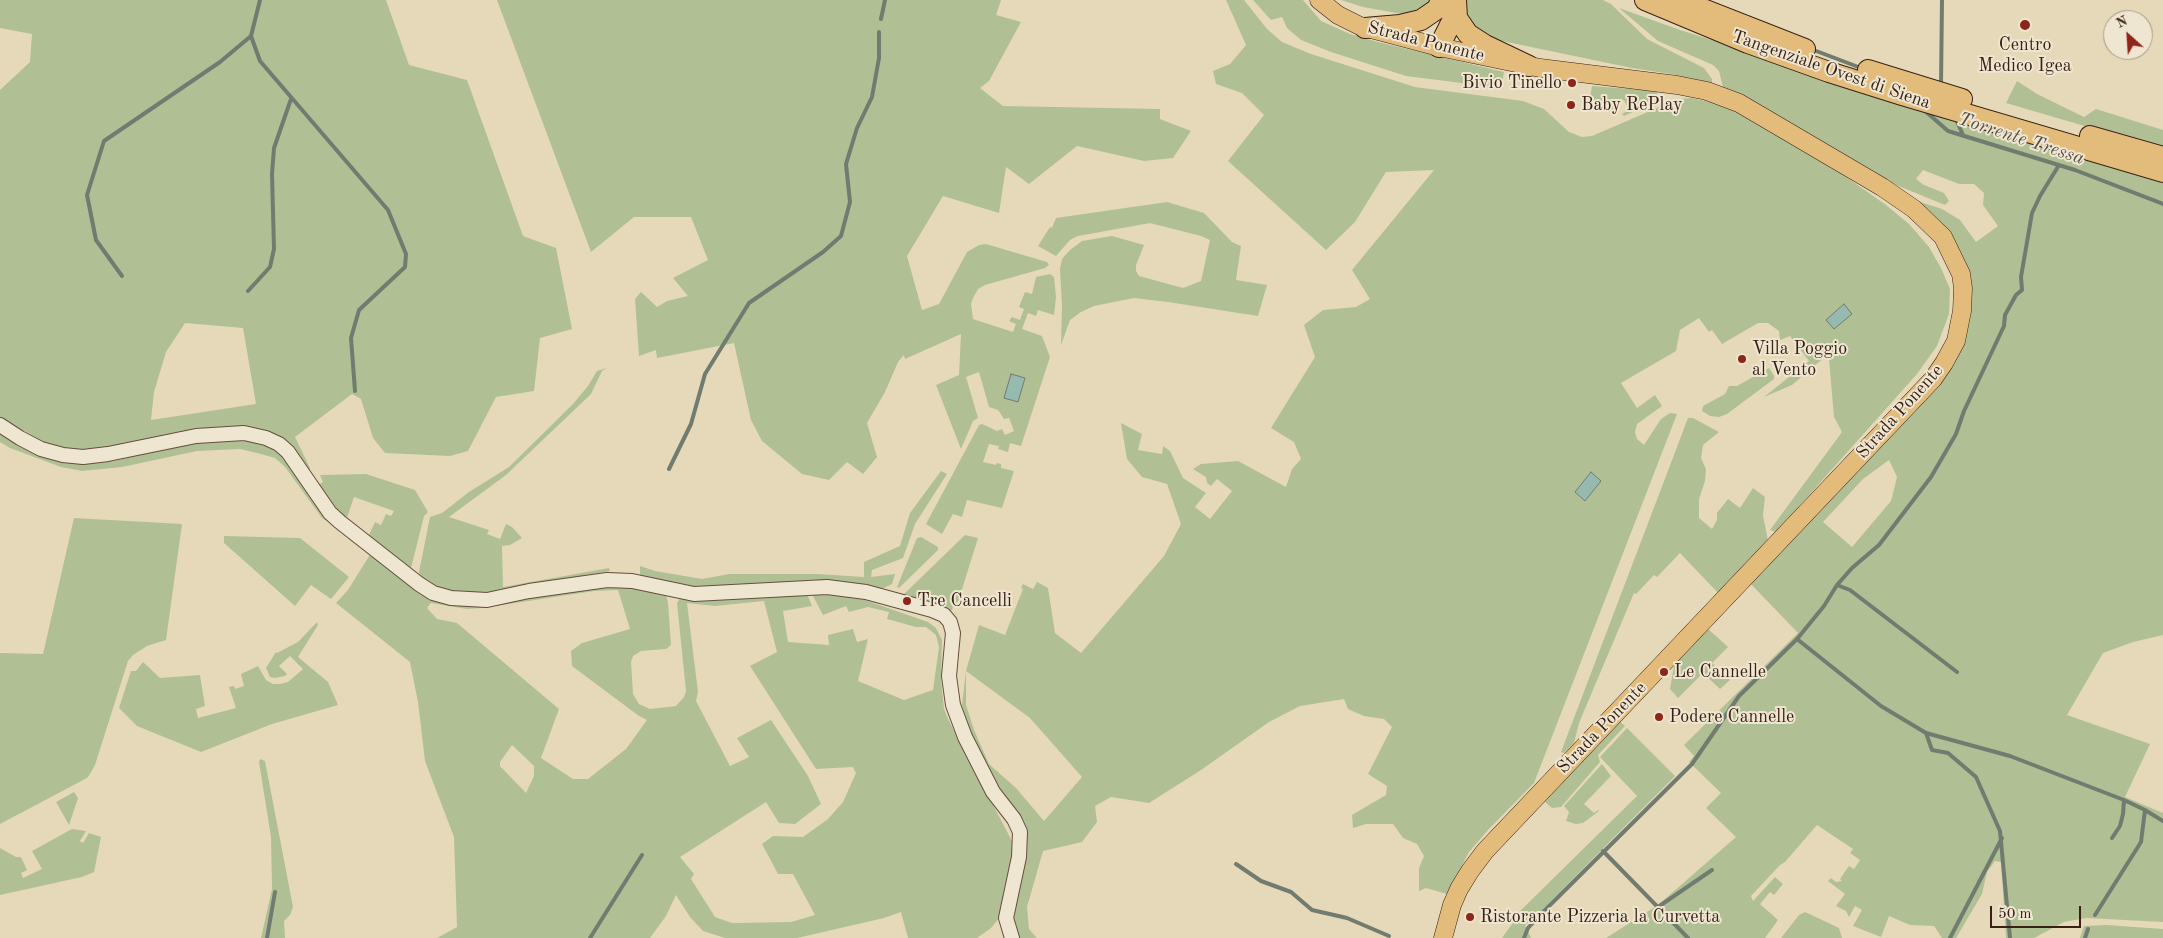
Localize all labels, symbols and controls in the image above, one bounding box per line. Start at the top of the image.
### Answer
north arrow [2103,10,2153,60]
text: N [2114,14,2130,31]
street label: Strada Ponente [1365,17,1487,67]
marker: Centro Medico Igea [2018,18,2032,32]
street label: Tangenziale Ovest di Siena [1729,26,1933,114]
place label: Centro Medico Igea [1978,34,2072,76]
place label: Bivio Tinello [1462,72,1562,94]
marker: Bivio Tinello [1566,77,1578,89]
place label: Baby RePlay [1581,94,1683,116]
marker: Baby RePlay [1565,99,1577,111]
water label: Torrente Tressa [1955,108,2087,170]
place label: Villa Poggio al Vento [1752,338,1847,380]
marker: Villa Poggio al Vento [1736,353,1748,365]
street label: Strada Ponente [1852,360,1948,464]
place label: Tre Cancelli [917,590,1012,612]
marker: Tre Cancelli [901,595,913,607]
place label: Le Cannelle [1674,661,1766,683]
marker: Le Cannelle [1658,666,1670,678]
street label: Strada Ponente [1553,677,1651,779]
place label: Podere Cannelle [1669,706,1794,728]
marker: Podere Cannelle [1653,711,1665,723]
scale bar [1993,896,2084,928]
place label: Ristorante Pizzeria la Curvetta [1480,906,1720,928]
text: 50 m [1998,907,2032,922]
marker: Ristorante Pizzeria la Curvetta [1464,911,1476,923]

